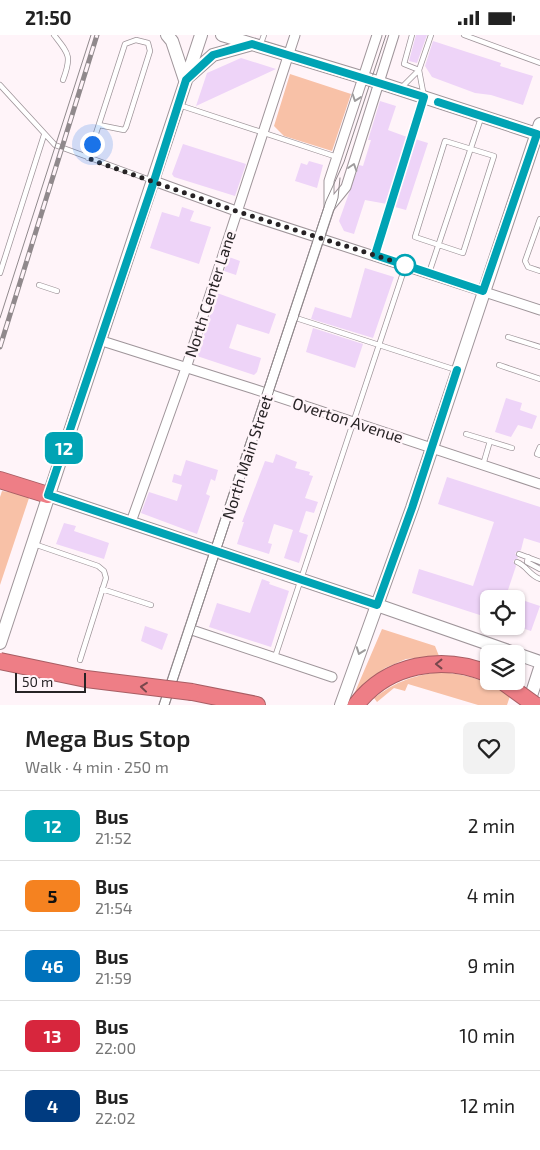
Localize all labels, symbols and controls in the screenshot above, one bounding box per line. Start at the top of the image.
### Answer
text: 21:50 [25,6,72,29]
one-way arrow [352,93,362,101]
your location [80,132,105,157]
one-way arrow [347,163,357,171]
street label: North Center Lane [180,228,239,360]
unlabelled marker [394,254,416,276]
street label: North Main Street [217,392,276,522]
street label: Overton Avenue [290,393,406,446]
line badge: 12 [42,432,86,464]
text: 12 [55,437,73,459]
map controls [480,590,525,690]
button: locate [480,590,525,635]
button: layers [480,645,525,690]
one-way arrow [356,646,366,654]
one-way arrow [435,659,443,669]
scale bar [15,670,86,693]
text: 50 m [22,673,53,690]
one-way arrow [140,682,148,693]
button: heart [463,722,515,774]
text: Mega Bus Stop [25,723,190,752]
text: Walk · 4 min · 250 m [25,757,169,776]
text: Bus [95,805,129,828]
text: 2 min [468,814,515,837]
text: 12 [43,815,62,837]
text: 21:52 [95,828,132,847]
text: Bus [95,875,129,898]
text: 4 min [467,884,515,907]
text: 5 [48,885,57,907]
text: 21:54 [95,898,133,917]
text: Bus [95,945,129,968]
text: 9 min [467,954,515,977]
text: 46 [41,955,64,977]
text: 21:59 [95,968,132,987]
text: Bus [95,1015,129,1038]
text: 10 min [459,1024,515,1047]
text: 13 [44,1025,61,1047]
text: 22:00 [95,1038,136,1057]
text: Bus [95,1085,129,1108]
text: 12 min [460,1094,515,1117]
text: 4 [47,1095,58,1117]
text: 22:02 [95,1108,135,1127]

